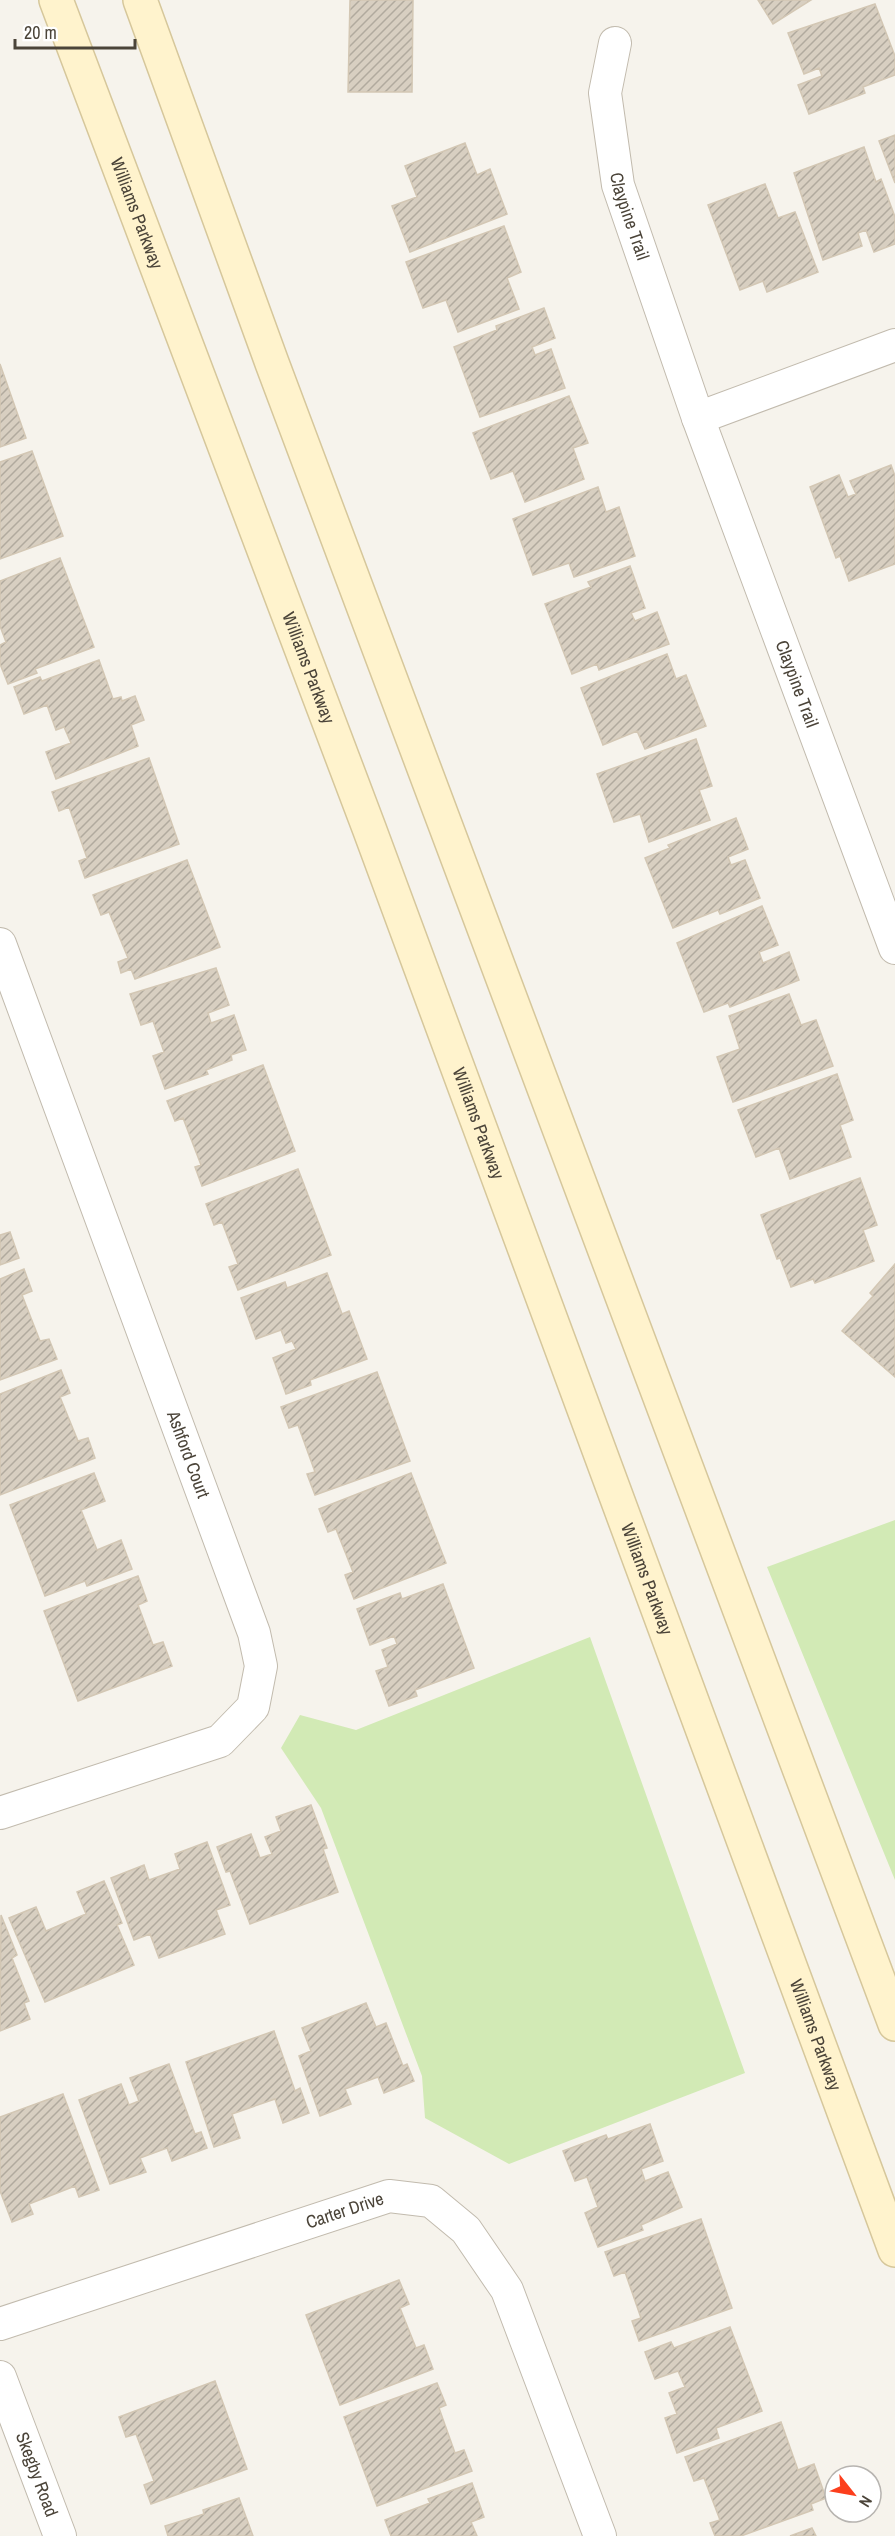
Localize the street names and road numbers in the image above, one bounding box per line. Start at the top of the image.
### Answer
street label: Williams Parkway [105,154,170,273]
street label: Claypine Trail [604,171,656,263]
street label: Williams Parkway [276,608,342,728]
street label: Claypine Trail [770,637,825,731]
street label: Williams Parkway [447,1064,511,1183]
street label: Ashford Court [161,1406,216,1501]
street label: Williams Parkway [615,1520,680,1639]
street label: Williams Parkway [784,1975,848,2095]
street label: Carter Drive [303,2186,387,2235]
street label: Skegby Road [10,2428,65,2520]

